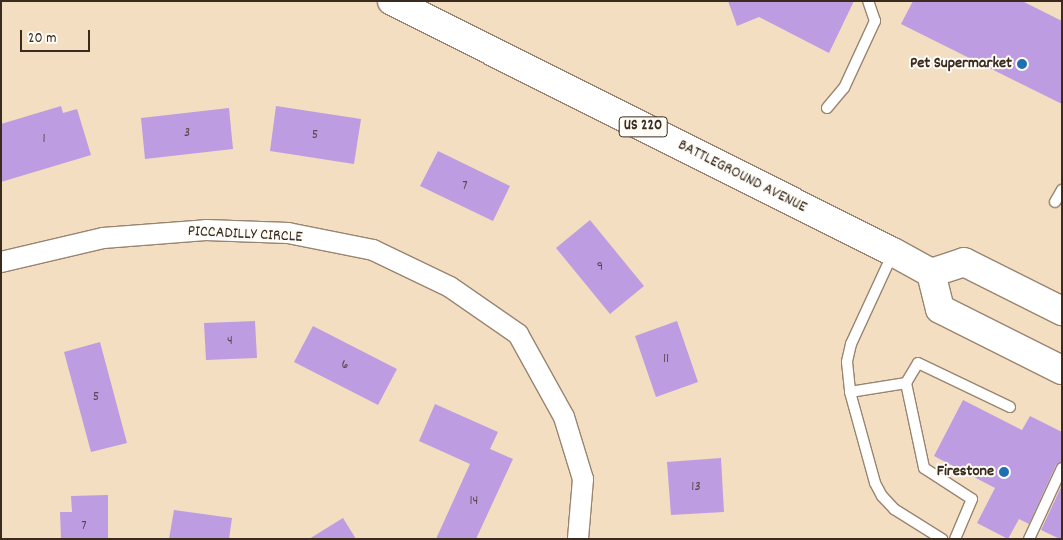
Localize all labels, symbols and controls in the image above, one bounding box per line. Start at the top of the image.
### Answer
scale bar [22,20,92,52]
text: 20 m [28,28,56,50]
place label: Pet Supermarket [910,54,1012,74]
marker: Pet Supermarket [1016,58,1028,70]
road number: US 220 [618,114,668,140]
house number: 3 [184,125,190,141]
house number: 5 [312,127,318,143]
house number: 1 [42,131,46,147]
street label: BATTLEGROUND AVENUE [674,136,810,218]
house number: 7 [462,178,468,194]
street label: PICCADILLY CIRCLE [187,222,303,248]
house number: 9 [597,259,603,275]
house number: 4 [227,333,233,349]
house number: 11 [663,351,669,367]
house number: 6 [342,357,348,373]
house number: 5 [93,389,99,405]
place label: Firestone [937,462,994,482]
marker: Firestone [998,466,1010,478]
house number: 13 [691,479,701,495]
house number: 14 [470,493,478,509]
house number: 7 [81,518,87,534]

